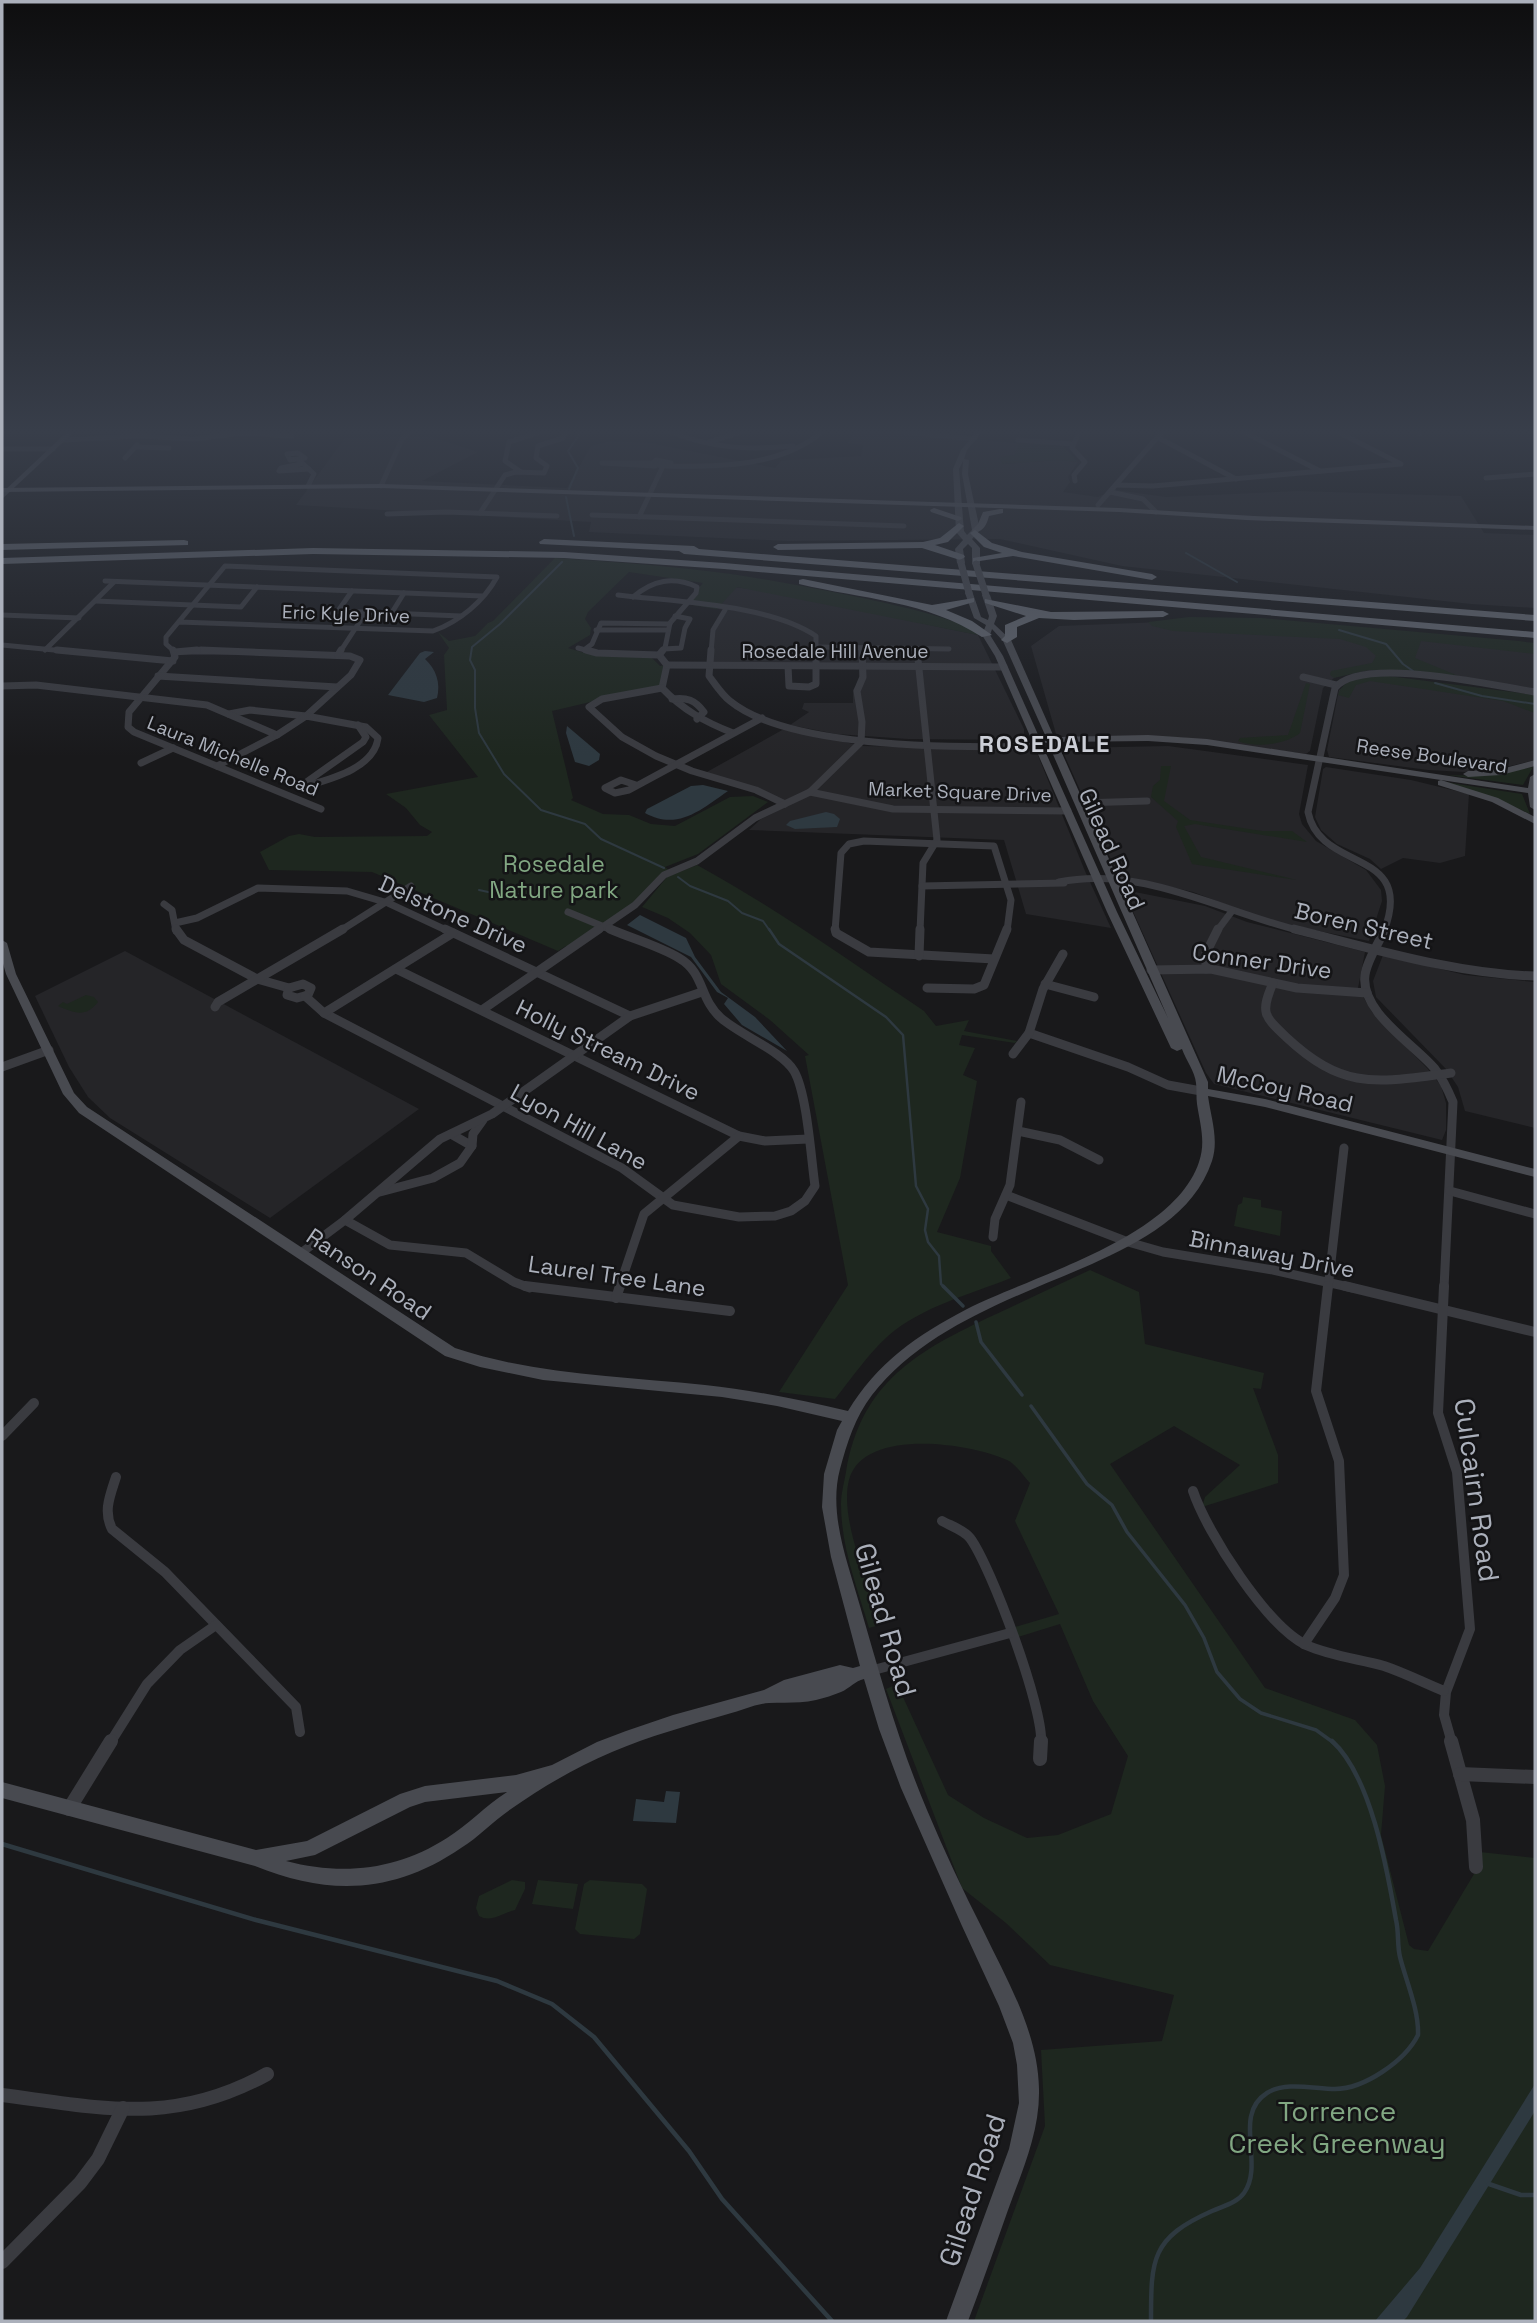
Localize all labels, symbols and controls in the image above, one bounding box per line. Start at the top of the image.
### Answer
street label: Eric Kyle Drive [282,599,410,629]
street label: Rosedale Hill Avenue [741,639,929,664]
street label: Laura Michelle Road [144,710,322,802]
district label: ROSEDALE [979,728,1111,759]
street label: Reese Boulevard [1355,733,1509,779]
street label: Market Square Drive [868,776,1052,808]
street label: Gilead Road [1072,783,1152,915]
park label: Rosedale Nature park [489,849,619,905]
street label: Delstone Drive [374,868,532,960]
street label: Boren Street [1292,895,1436,957]
street label: Conner Drive [1190,936,1334,986]
street label: Holly Stream Drive [511,992,705,1108]
street label: McCoy Road [1214,1059,1356,1119]
street label: Lyon Hill Lane [505,1077,653,1177]
street label: Ranson Road [301,1221,437,1327]
street label: Binnaway Drive [1187,1223,1357,1285]
street label: Laurel Tree Lane [526,1249,708,1303]
street label: Culcairn Road [1446,1396,1508,1584]
street label: Gilead Road [847,1539,925,1701]
park label: Torrence Creek Greenway [1228,2093,1446,2161]
street label: Gilead Road [930,2109,1014,2271]

